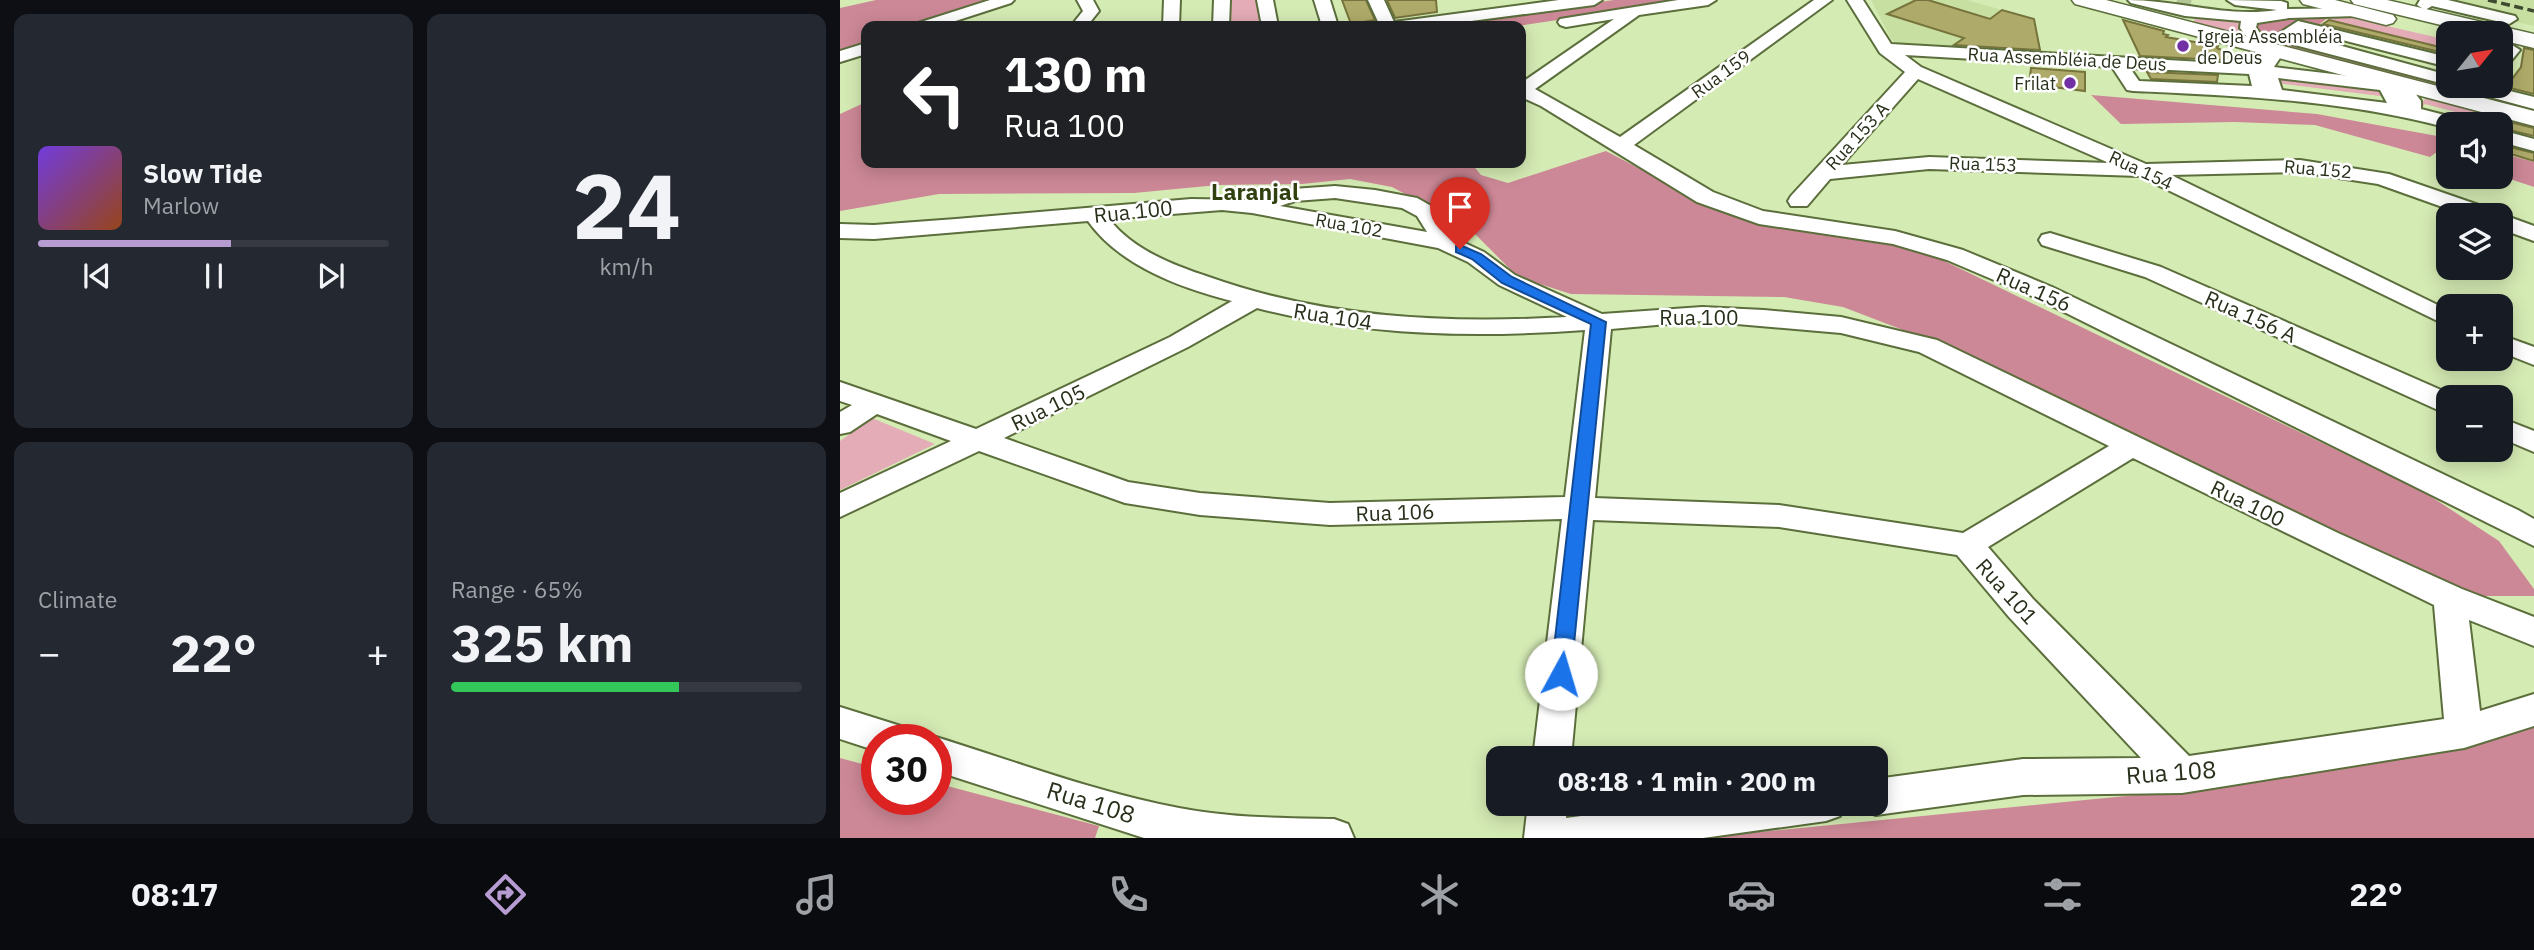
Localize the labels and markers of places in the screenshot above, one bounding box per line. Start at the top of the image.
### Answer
place label: Igreja Assembléia de Deus [2197,25,2343,69]
marker: Igreja Assembléia de Deus [2175,38,2191,54]
place label: Frilat [2014,72,2056,95]
marker: Frilat [2062,75,2078,91]
pin [1430,177,1490,249]

